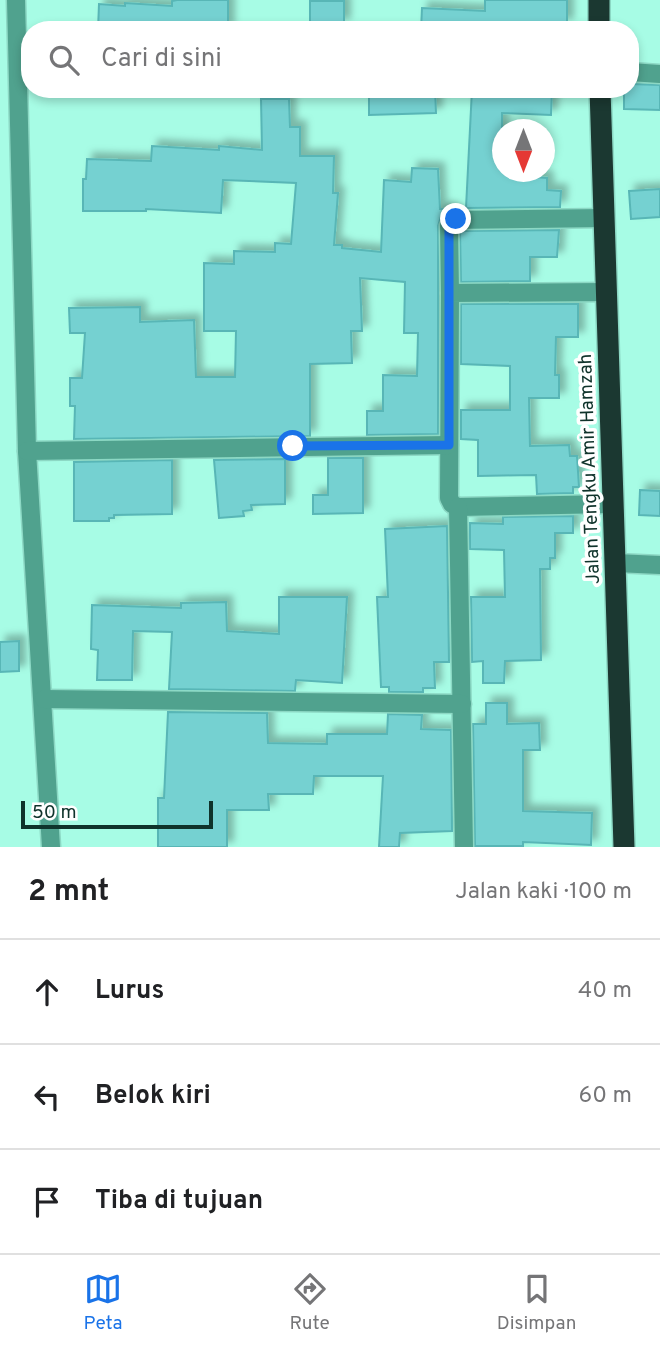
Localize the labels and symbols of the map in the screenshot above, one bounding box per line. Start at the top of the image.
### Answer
north arrow [492,119,555,182]
route end [440,203,471,234]
street label: Jalan Tengku Amir Hamzah [574,353,606,585]
route start [277,430,308,461]
scale bar [21,798,214,830]

